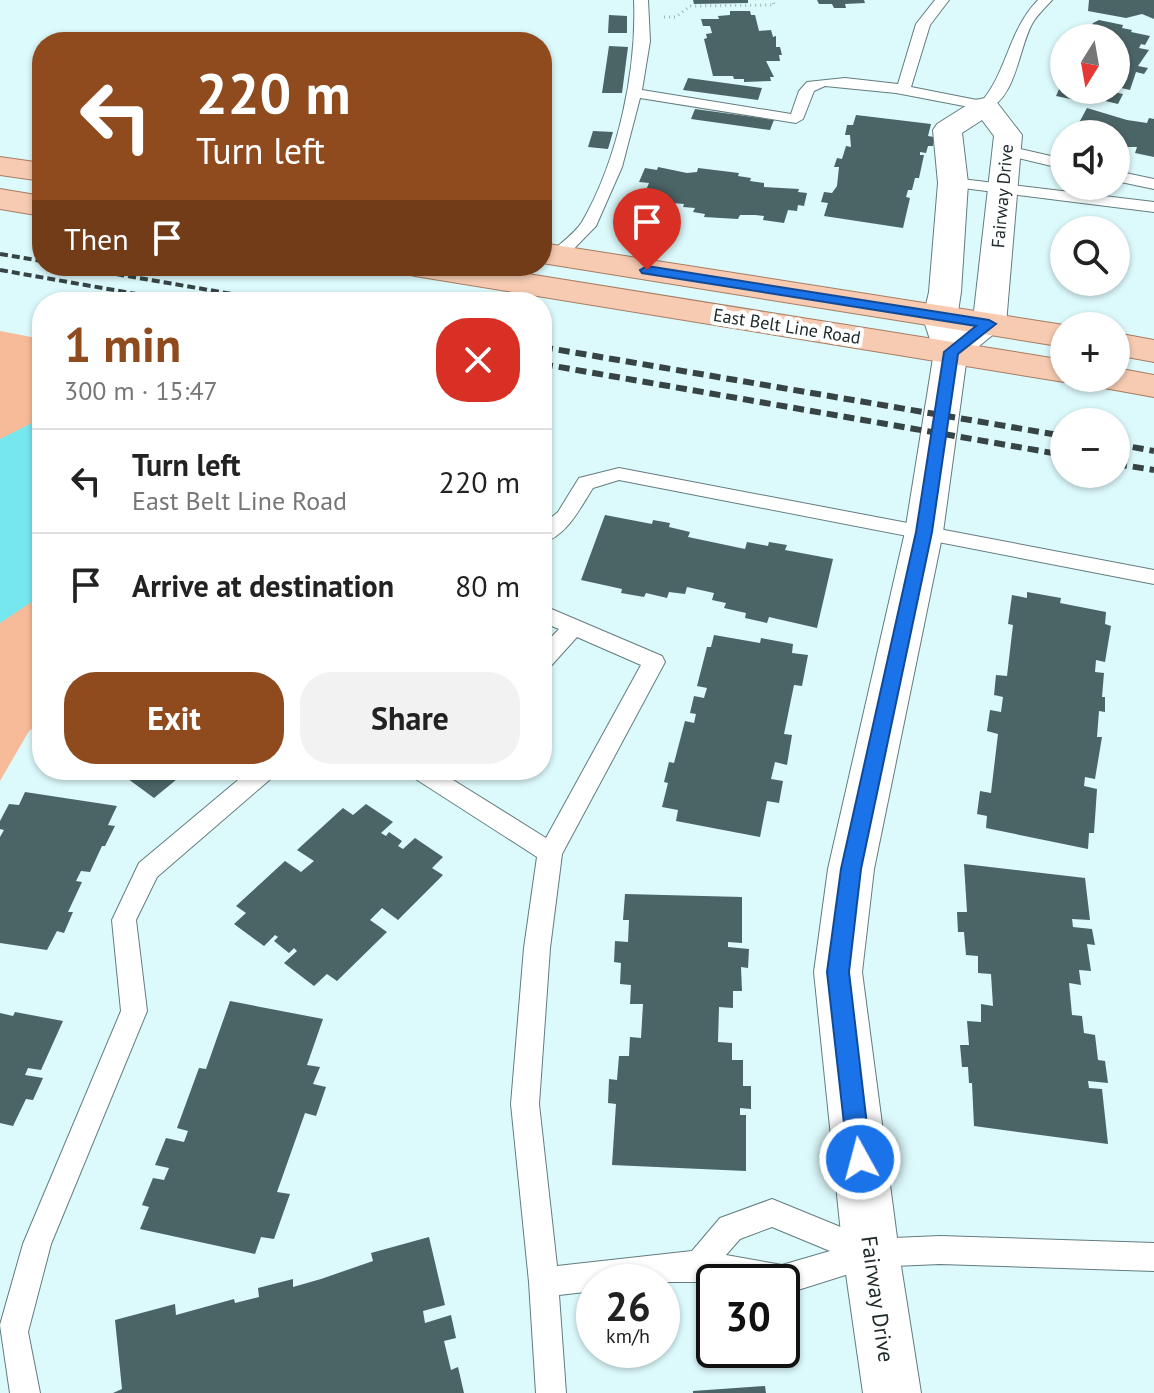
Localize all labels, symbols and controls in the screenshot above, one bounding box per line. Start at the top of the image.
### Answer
north arrow [1050,24,1130,104]
map controls [1050,24,1130,488]
text: 220 m [196,57,351,129]
icon: left [64,64,168,168]
button: sound [1050,120,1130,200]
text: Turn left [196,127,325,174]
street label: Fairway Drive [986,143,1018,249]
pin [613,188,681,270]
icon: arrive [625,200,669,244]
icon: arrive [145,216,189,260]
button: search [1050,216,1130,296]
text: Then [64,219,129,258]
street label: East Belt Line Road [712,303,862,349]
button: + [1050,312,1130,392]
text: 1 min [64,313,181,375]
button: close [436,318,520,402]
text: 300 m · 15:47 [64,374,218,407]
button: − [1050,408,1130,488]
text: Turn left [132,445,240,484]
icon: left [64,459,108,503]
text: 220 m [439,462,520,501]
text: East Belt Line Road [132,484,347,517]
icon: arrive [64,563,108,607]
text: Arrive at destination [132,566,394,605]
text: 80 m [455,566,520,605]
button: Exit [64,672,284,764]
button: Share [300,672,520,764]
position arrow [818,1117,902,1201]
street label: Fairway Drive [855,1234,901,1364]
speed limit sign: 30 [696,1264,800,1368]
text: 26 [605,1280,651,1332]
text: km/h [606,1323,650,1349]

